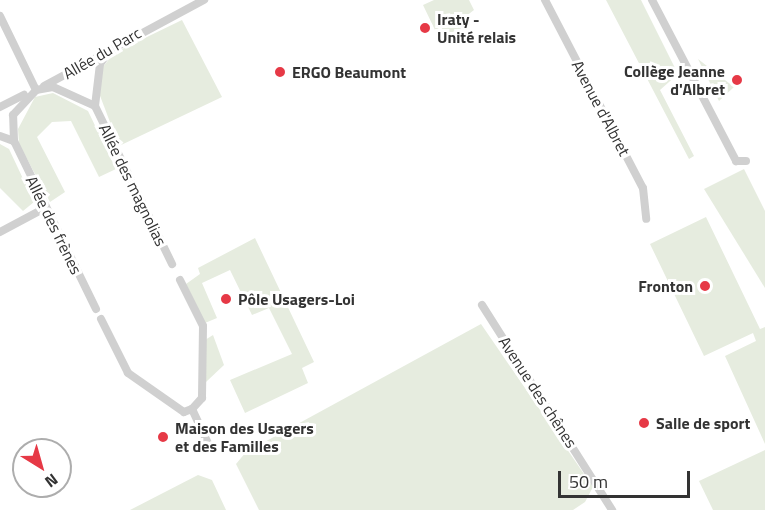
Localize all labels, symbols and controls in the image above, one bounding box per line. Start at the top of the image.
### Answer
place label: Iraty - Unité relais [437,9,516,47]
marker: Iraty - Unité relais [418,21,432,35]
street label: Allée du Parc [60,23,144,83]
street label: Avenue d'Albret [568,57,634,159]
place label: Collège Jeanne d'Albret [624,61,725,99]
place label: ERGO Beaumont [292,62,406,82]
marker: ERGO Beaumont [273,65,287,79]
marker: Collège Jeanne d'Albret [730,73,744,87]
street label: Allée des magnolias [95,121,171,249]
street label: Allée des frènes [22,173,86,277]
place label: Fronton [638,276,693,296]
marker: Fronton [698,279,712,293]
place label: Pôle Usagers-Loi [238,289,355,309]
marker: Pôle Usagers-Loi [219,292,233,306]
street label: Avenue des chênes [495,333,581,451]
place label: Salle de sport [656,413,750,433]
marker: Salle de sport [637,416,651,430]
place label: Maison des Usagers et des Familles [175,418,314,456]
marker: Maison des Usagers et des Familles [156,430,170,444]
north arrow [12,438,72,498]
scale bar [561,459,693,497]
text: N [40,468,63,494]
text: 50 m [569,468,608,495]

